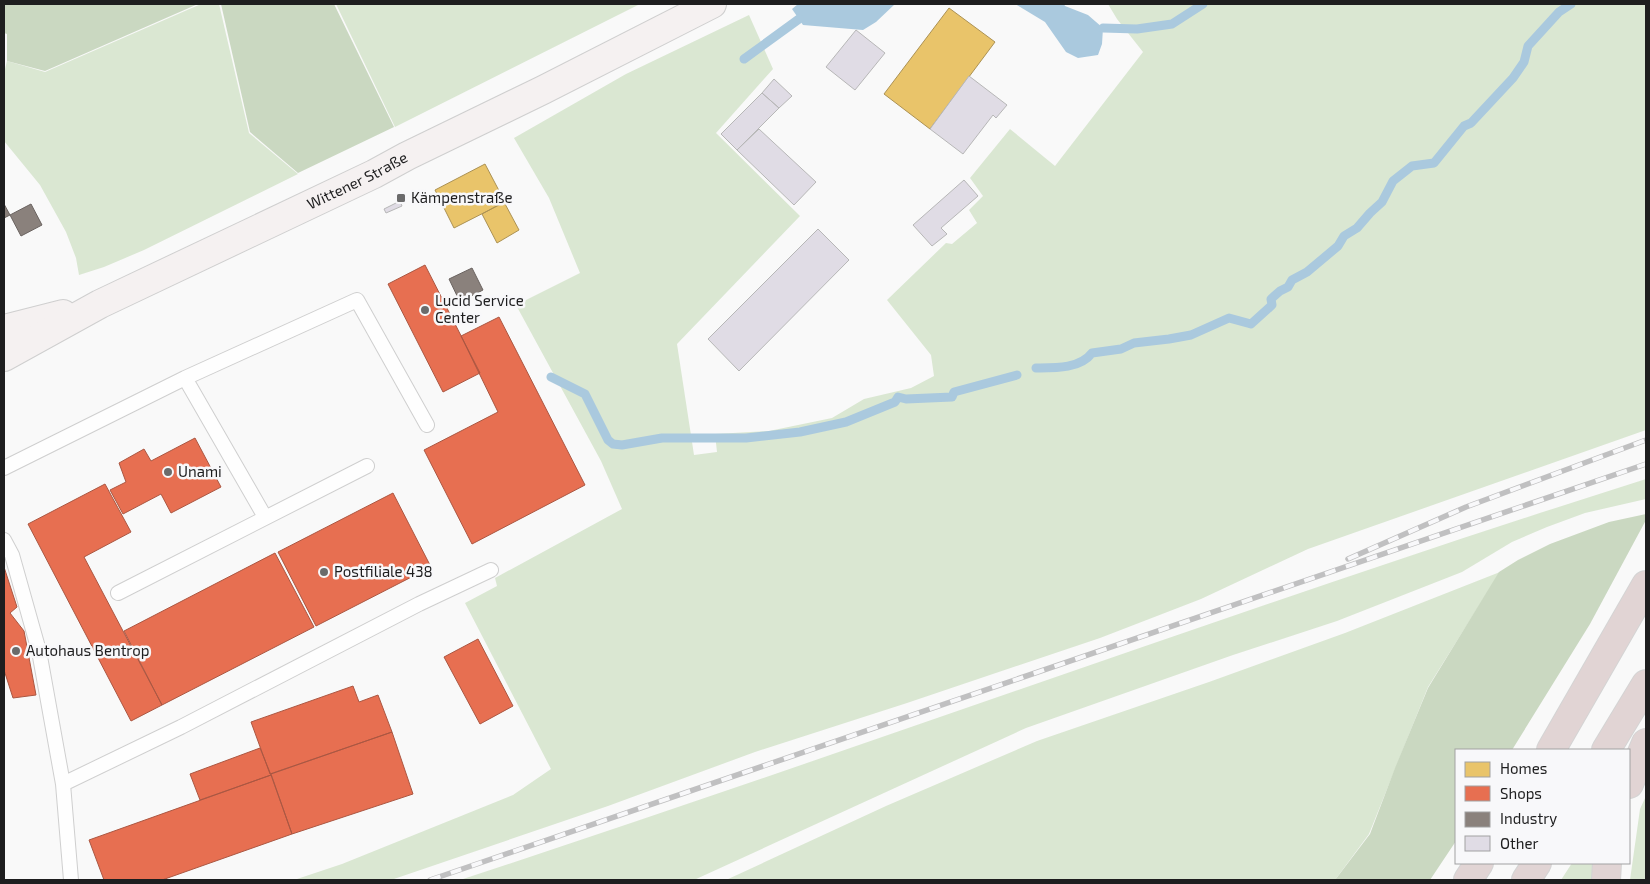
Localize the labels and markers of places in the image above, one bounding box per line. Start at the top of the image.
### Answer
place label: Kämpenstraße [411,188,512,206]
marker: Kämpenstraße [395,192,407,204]
place label: Lucid Service Center [435,291,524,326]
marker: Lucid Service Center [419,304,431,316]
place label: Unami [178,462,222,480]
marker: Unami [162,466,174,478]
place label: Postfiliale 438 [334,562,433,580]
marker: Postfiliale 438 [318,566,330,578]
place label: Autohaus Bentrop [26,641,149,659]
marker: Autohaus Bentrop [10,645,22,657]

